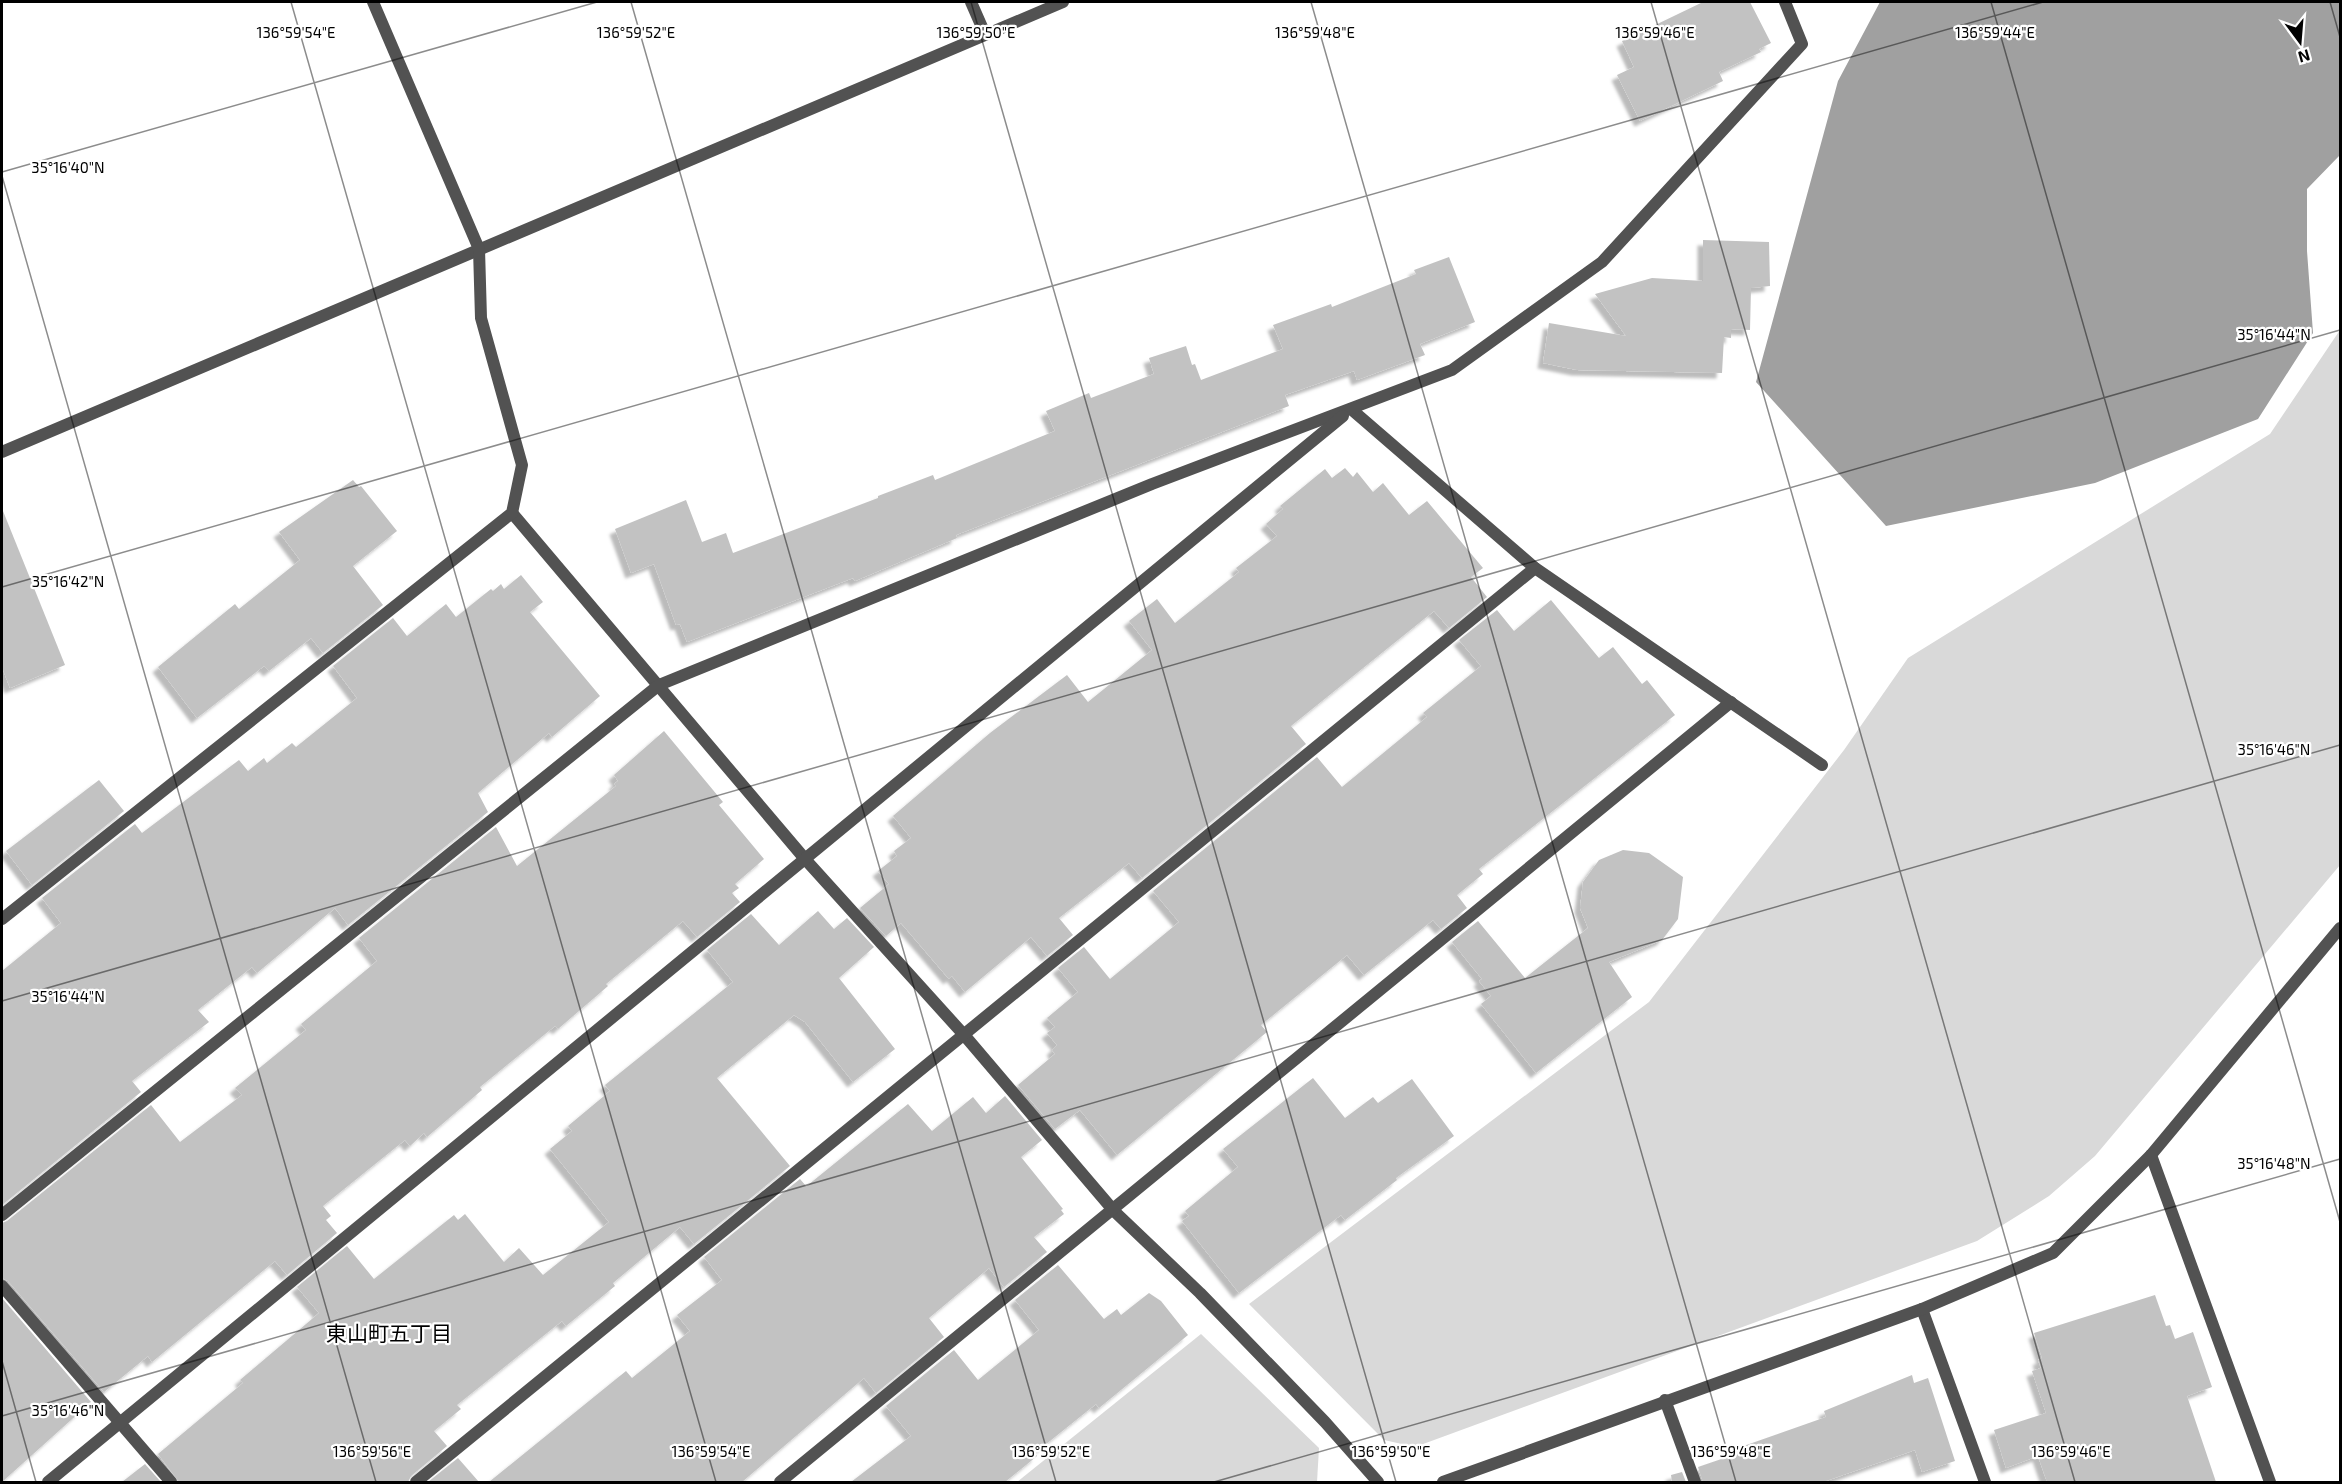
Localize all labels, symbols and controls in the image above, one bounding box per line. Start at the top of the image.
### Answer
north arrow [2270,12,2330,72]
text: 136°59'54"E [257,23,336,41]
text: 136°59'52"E [597,23,675,41]
text: 136°59'50"E [937,23,1015,41]
text: 136°59'48"E [1275,23,1355,41]
text: 136°59'46"E [1615,23,1695,41]
text: 136°59'44"E [1955,23,2035,41]
text: N [2296,46,2312,68]
text: 35°16'40"N [31,158,105,176]
text: 35°16'44"N [2237,325,2311,343]
text: 35°16'42"N [32,572,104,590]
text: 35°16'46"N [2238,740,2310,758]
text: 35°16'44"N [31,987,105,1005]
text: 35°16'48"N [2237,1154,2311,1172]
district label: 東山町五丁目 [326,1320,452,1345]
text: 35°16'46"N [32,1401,104,1419]
text: 136°59'56"E [333,1442,411,1460]
text: 136°59'54"E [672,1442,751,1460]
text: 136°59'52"E [1012,1442,1090,1460]
text: 136°59'50"E [1352,1442,1430,1460]
text: 136°59'48"E [1691,1442,1771,1460]
text: 136°59'46"E [2031,1442,2111,1460]

